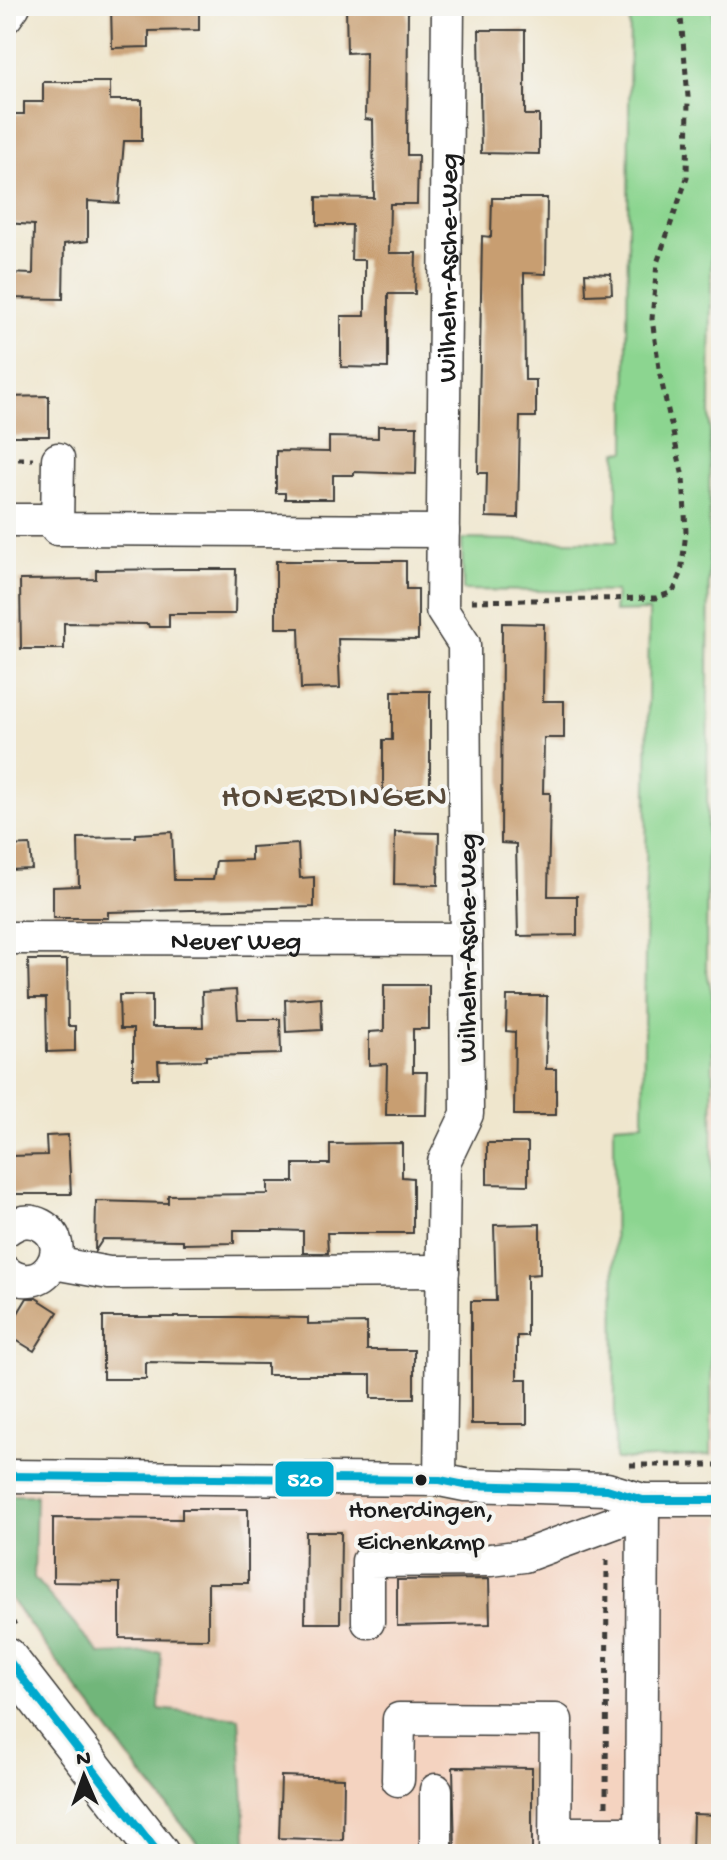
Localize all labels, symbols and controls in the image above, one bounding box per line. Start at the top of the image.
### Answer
street label: Wilhelm-Asche-Weg [432,153,468,383]
district label: HONERDINGEN [221,780,449,818]
street label: Wilhelm-Asche-Weg [453,833,486,1063]
street label: Neuer Weg [170,926,302,960]
line badge: 520 [274,1460,335,1498]
text: 520 [288,1469,323,1495]
marker: Honerdingen, Eichenkamp [413,1472,429,1488]
place label: Honerdingen, Eichenkamp [348,1497,494,1560]
north arrow [44,1736,124,1816]
text: N [76,1747,91,1773]

